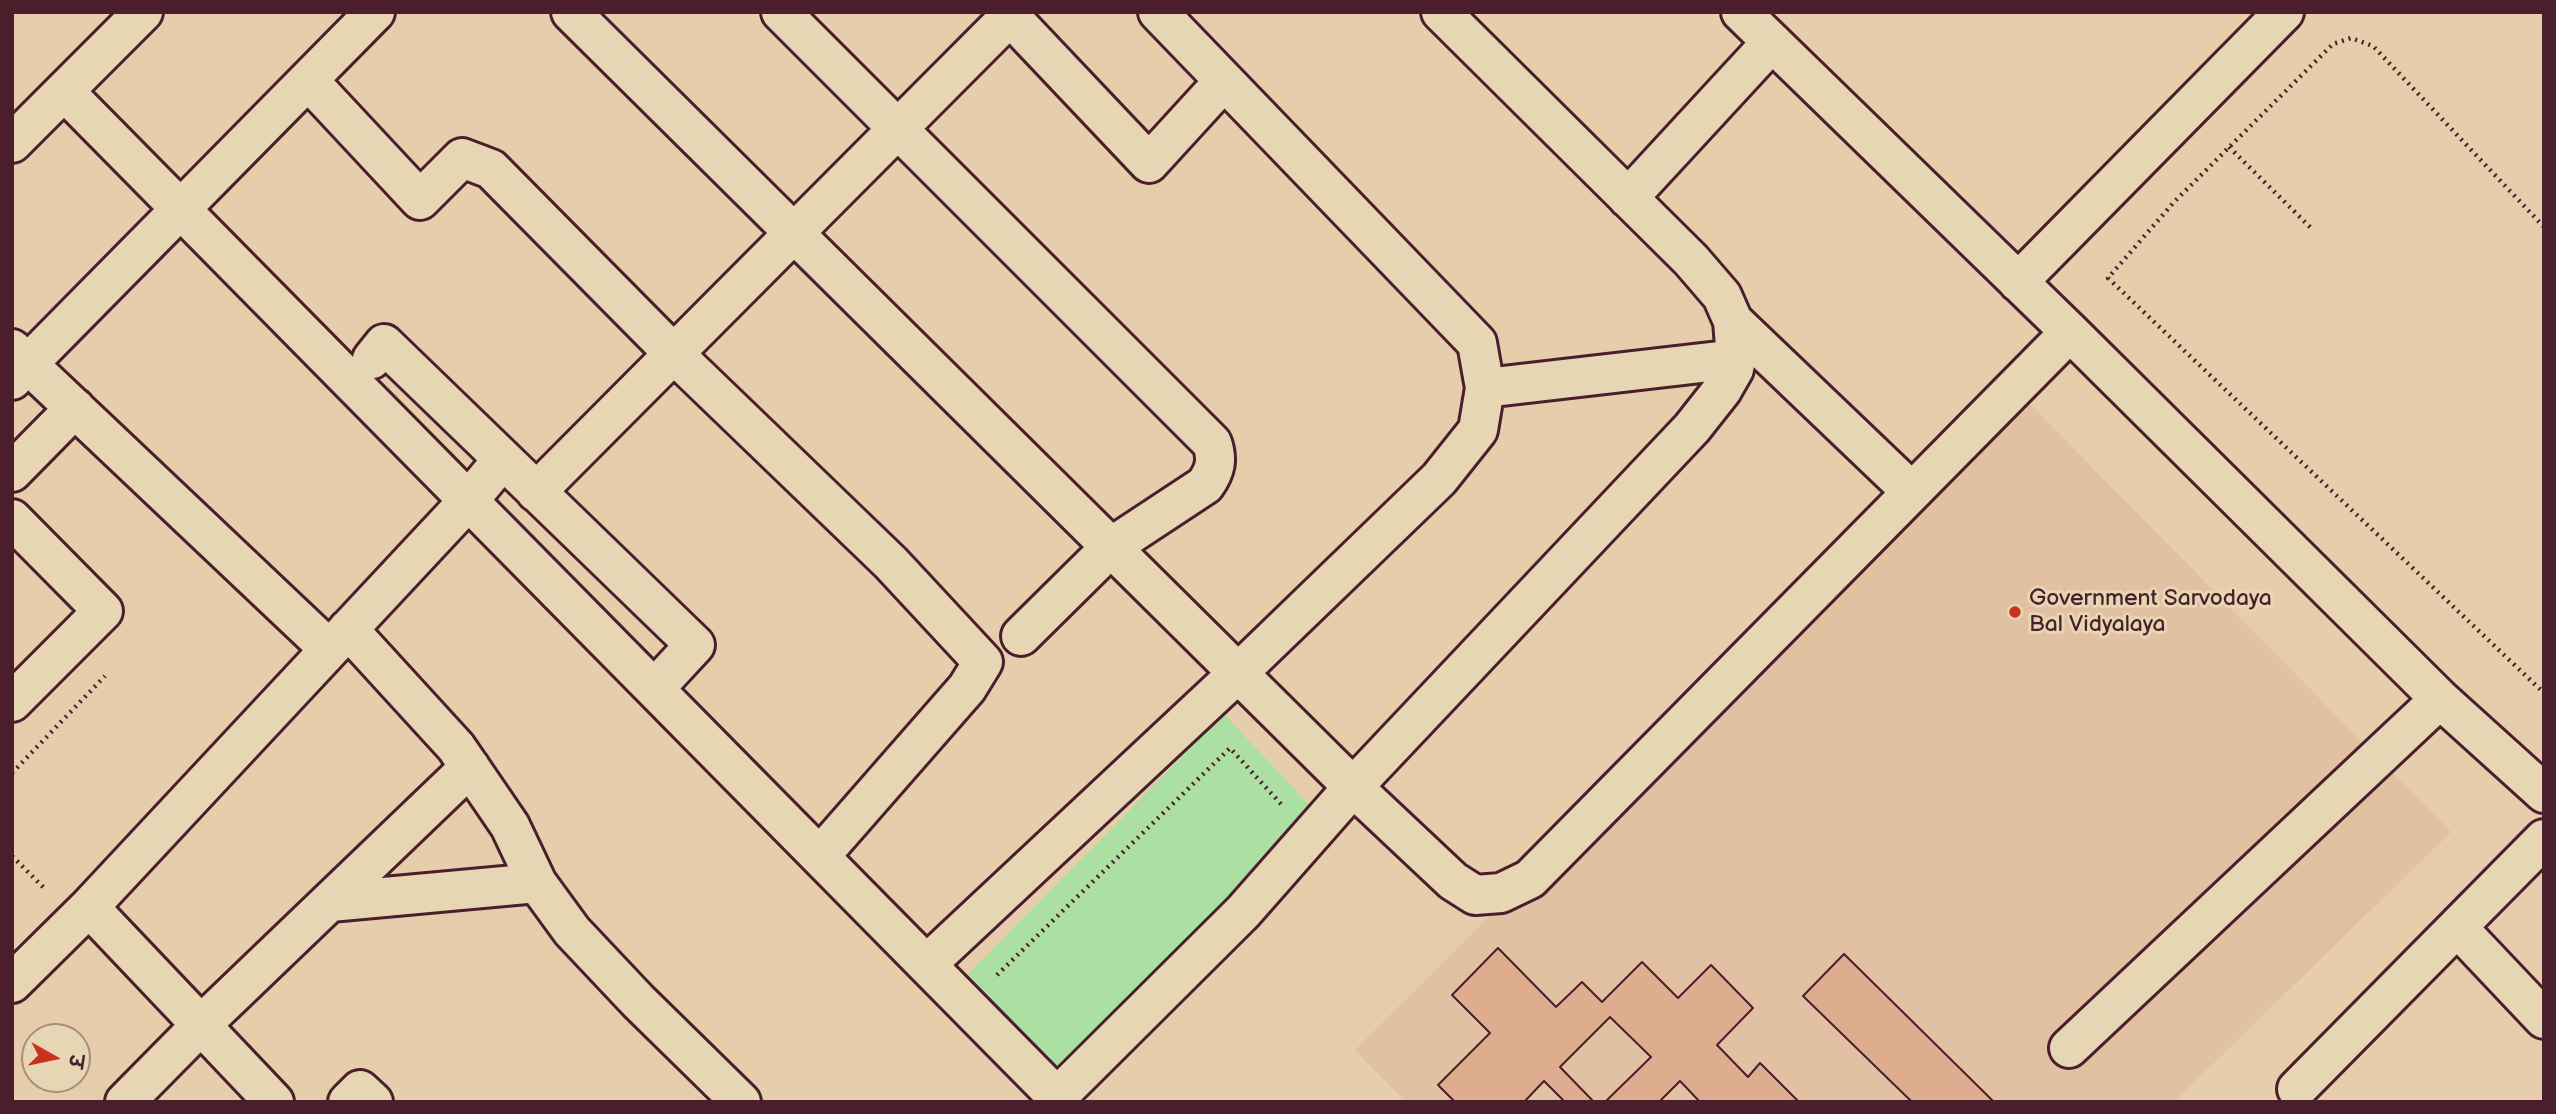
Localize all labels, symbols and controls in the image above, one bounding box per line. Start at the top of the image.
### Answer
place label: Government Sarvodaya Bal Vidyalaya [2029,585,2272,639]
marker: Government Sarvodaya Bal Vidyalaya [2007,604,2023,620]
north arrow [21,1023,91,1093]
text: उ [63,1053,88,1069]

